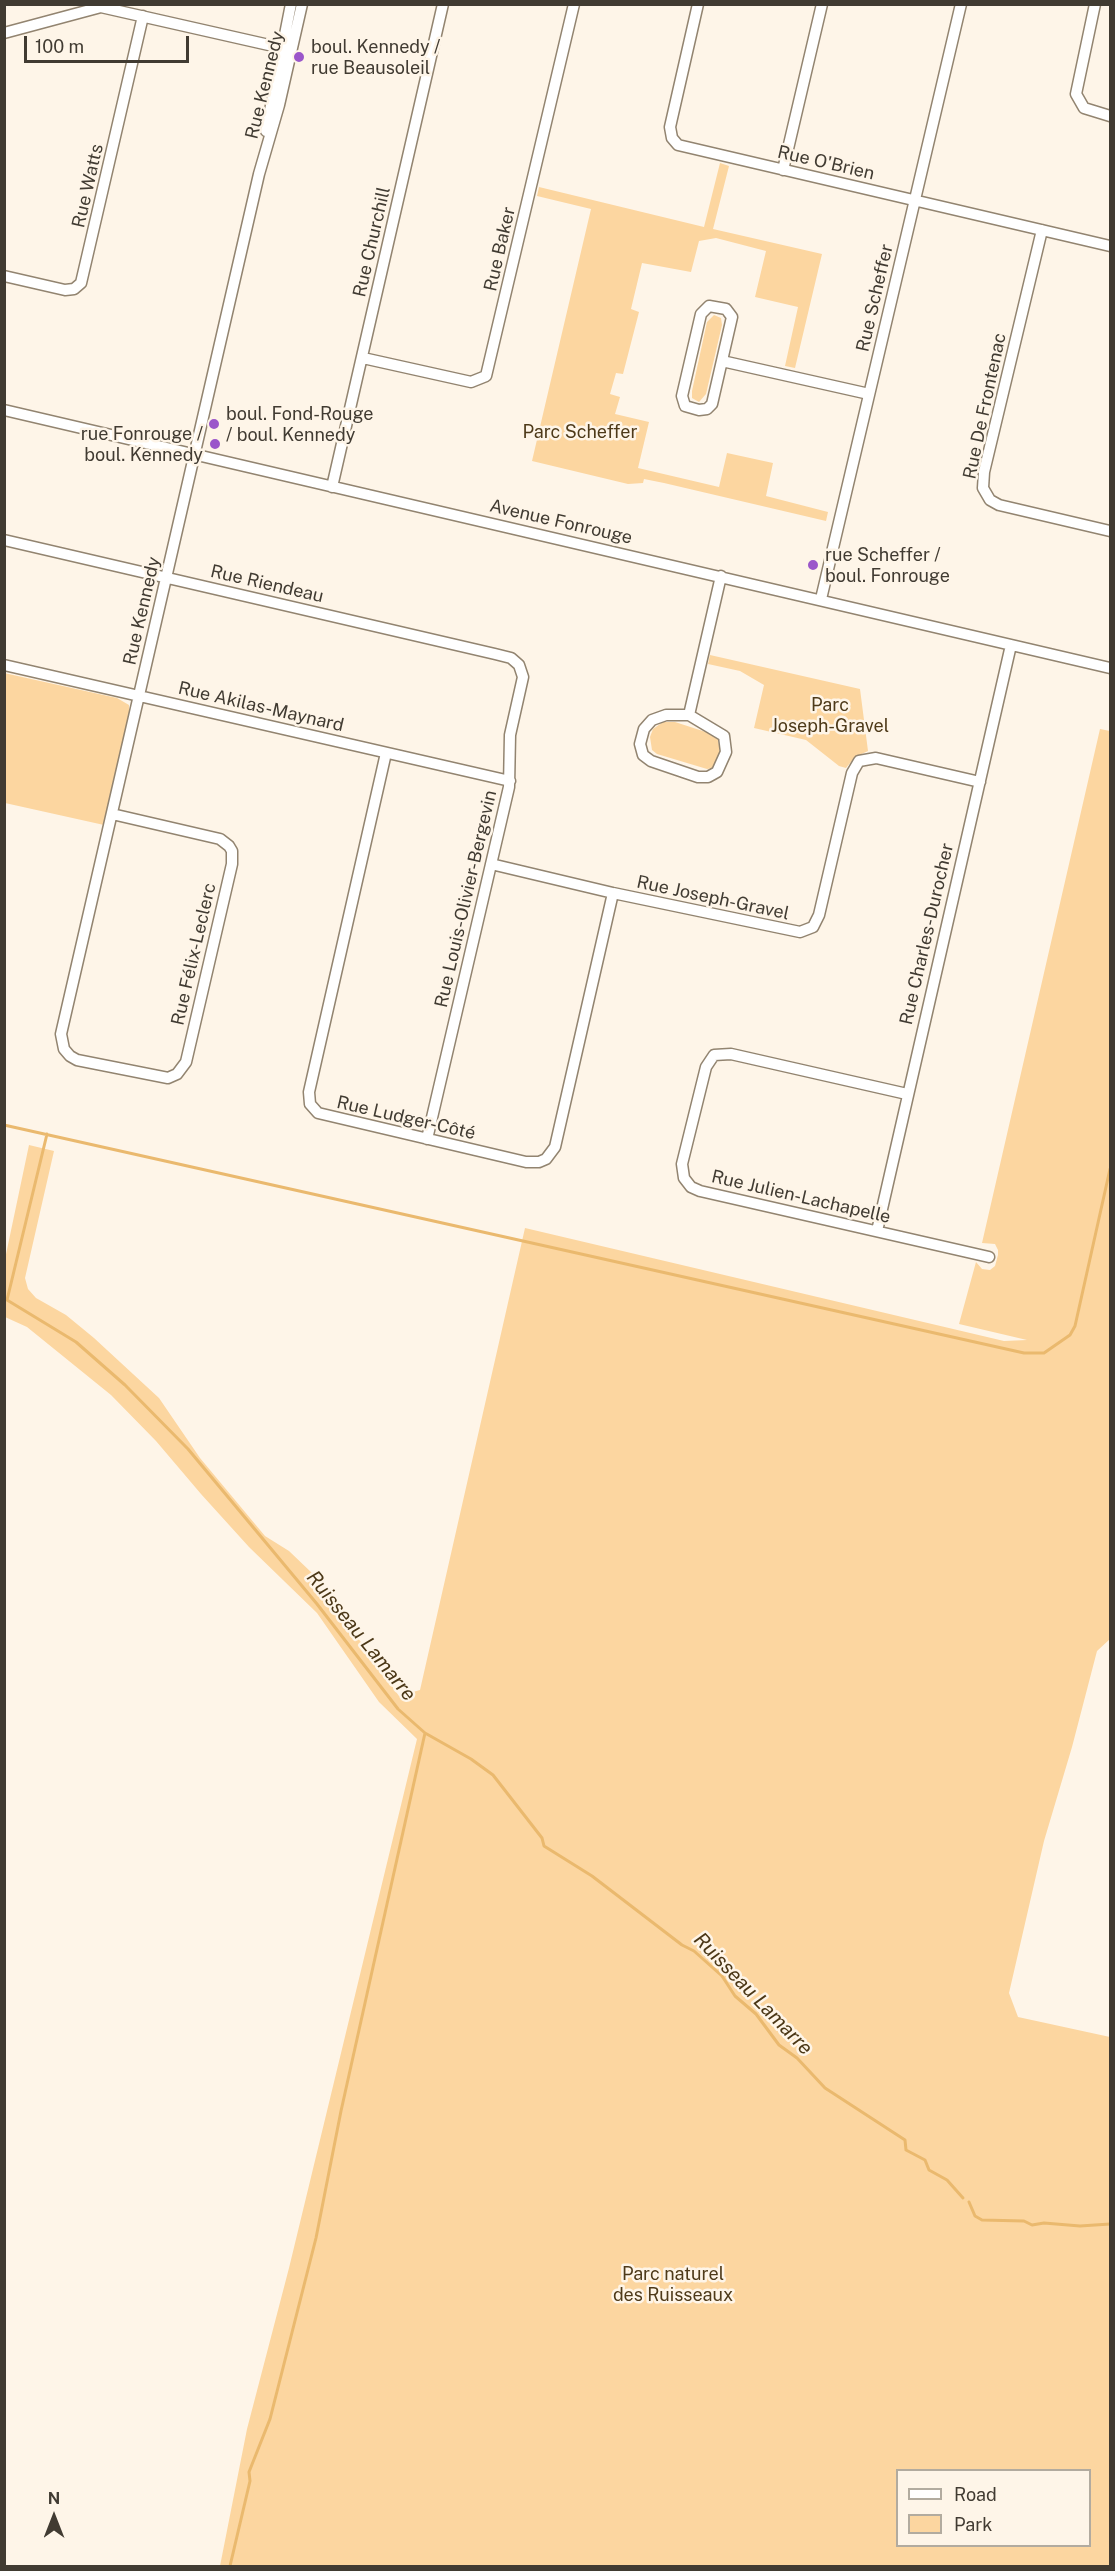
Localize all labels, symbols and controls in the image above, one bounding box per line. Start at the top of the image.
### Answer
scale bar [27,24,192,62]
street label: Rue Kennedy [241,29,289,141]
text: 100 m [35,36,84,57]
place label: boul. Kennedy / rue Beausoleil [311,36,440,78]
marker: boul. Kennedy / rue Beausoleil [292,50,306,64]
street label: Rue O'Brien [775,141,877,185]
street label: Rue Watts [68,142,108,230]
street label: Rue Churchill [349,185,395,299]
street label: Rue Baker [480,205,520,293]
street label: Rue Scheffer [852,242,898,354]
street label: Rue De Frontenac [959,331,1011,481]
place label: boul. Fond-Rouge / boul. Kennedy [226,403,373,446]
marker: boul. Fond-Rouge / boul. Kennedy [207,417,221,431]
park label: Parc Scheffer [522,421,638,443]
place label: rue Fonrouge / boul. Kennedy [81,423,203,466]
marker: rue Fonrouge / boul. Kennedy [208,437,222,451]
street label: Avenue Fonrouge [488,495,634,549]
place label: rue Scheffer / boul. Fonrouge [825,544,950,586]
street label: Rue Kennedy [119,555,165,667]
marker: rue Scheffer / boul. Fonrouge [806,558,820,572]
street label: Rue Riendeau [208,561,326,607]
street label: Rue Akilas-Maynard [176,677,346,737]
park label: Parc Joseph-Gravel [771,694,889,736]
street label: Rue Louis-Olivier-Bergevin [430,788,502,1010]
street label: Rue Charles-Durocher [896,841,958,1027]
street label: Rue Joseph-Gravel [635,871,791,925]
street label: Rue Félix-Leclerc [167,881,221,1027]
street label: Rue Ludger-Côté [335,1092,477,1144]
street label: Rue Julien-Lachapelle [709,1166,893,1228]
water label: Ruisseau Lamarre [301,1566,421,1706]
water label: Ruisseau Lamarre [689,1928,817,2060]
park label: Parc naturel des Ruisseaux [613,2263,733,2306]
legend [896,2469,1091,2547]
text: Road [954,2484,997,2505]
north arrow [24,2487,84,2547]
text: N [48,2489,60,2508]
text: Park [954,2514,992,2535]

